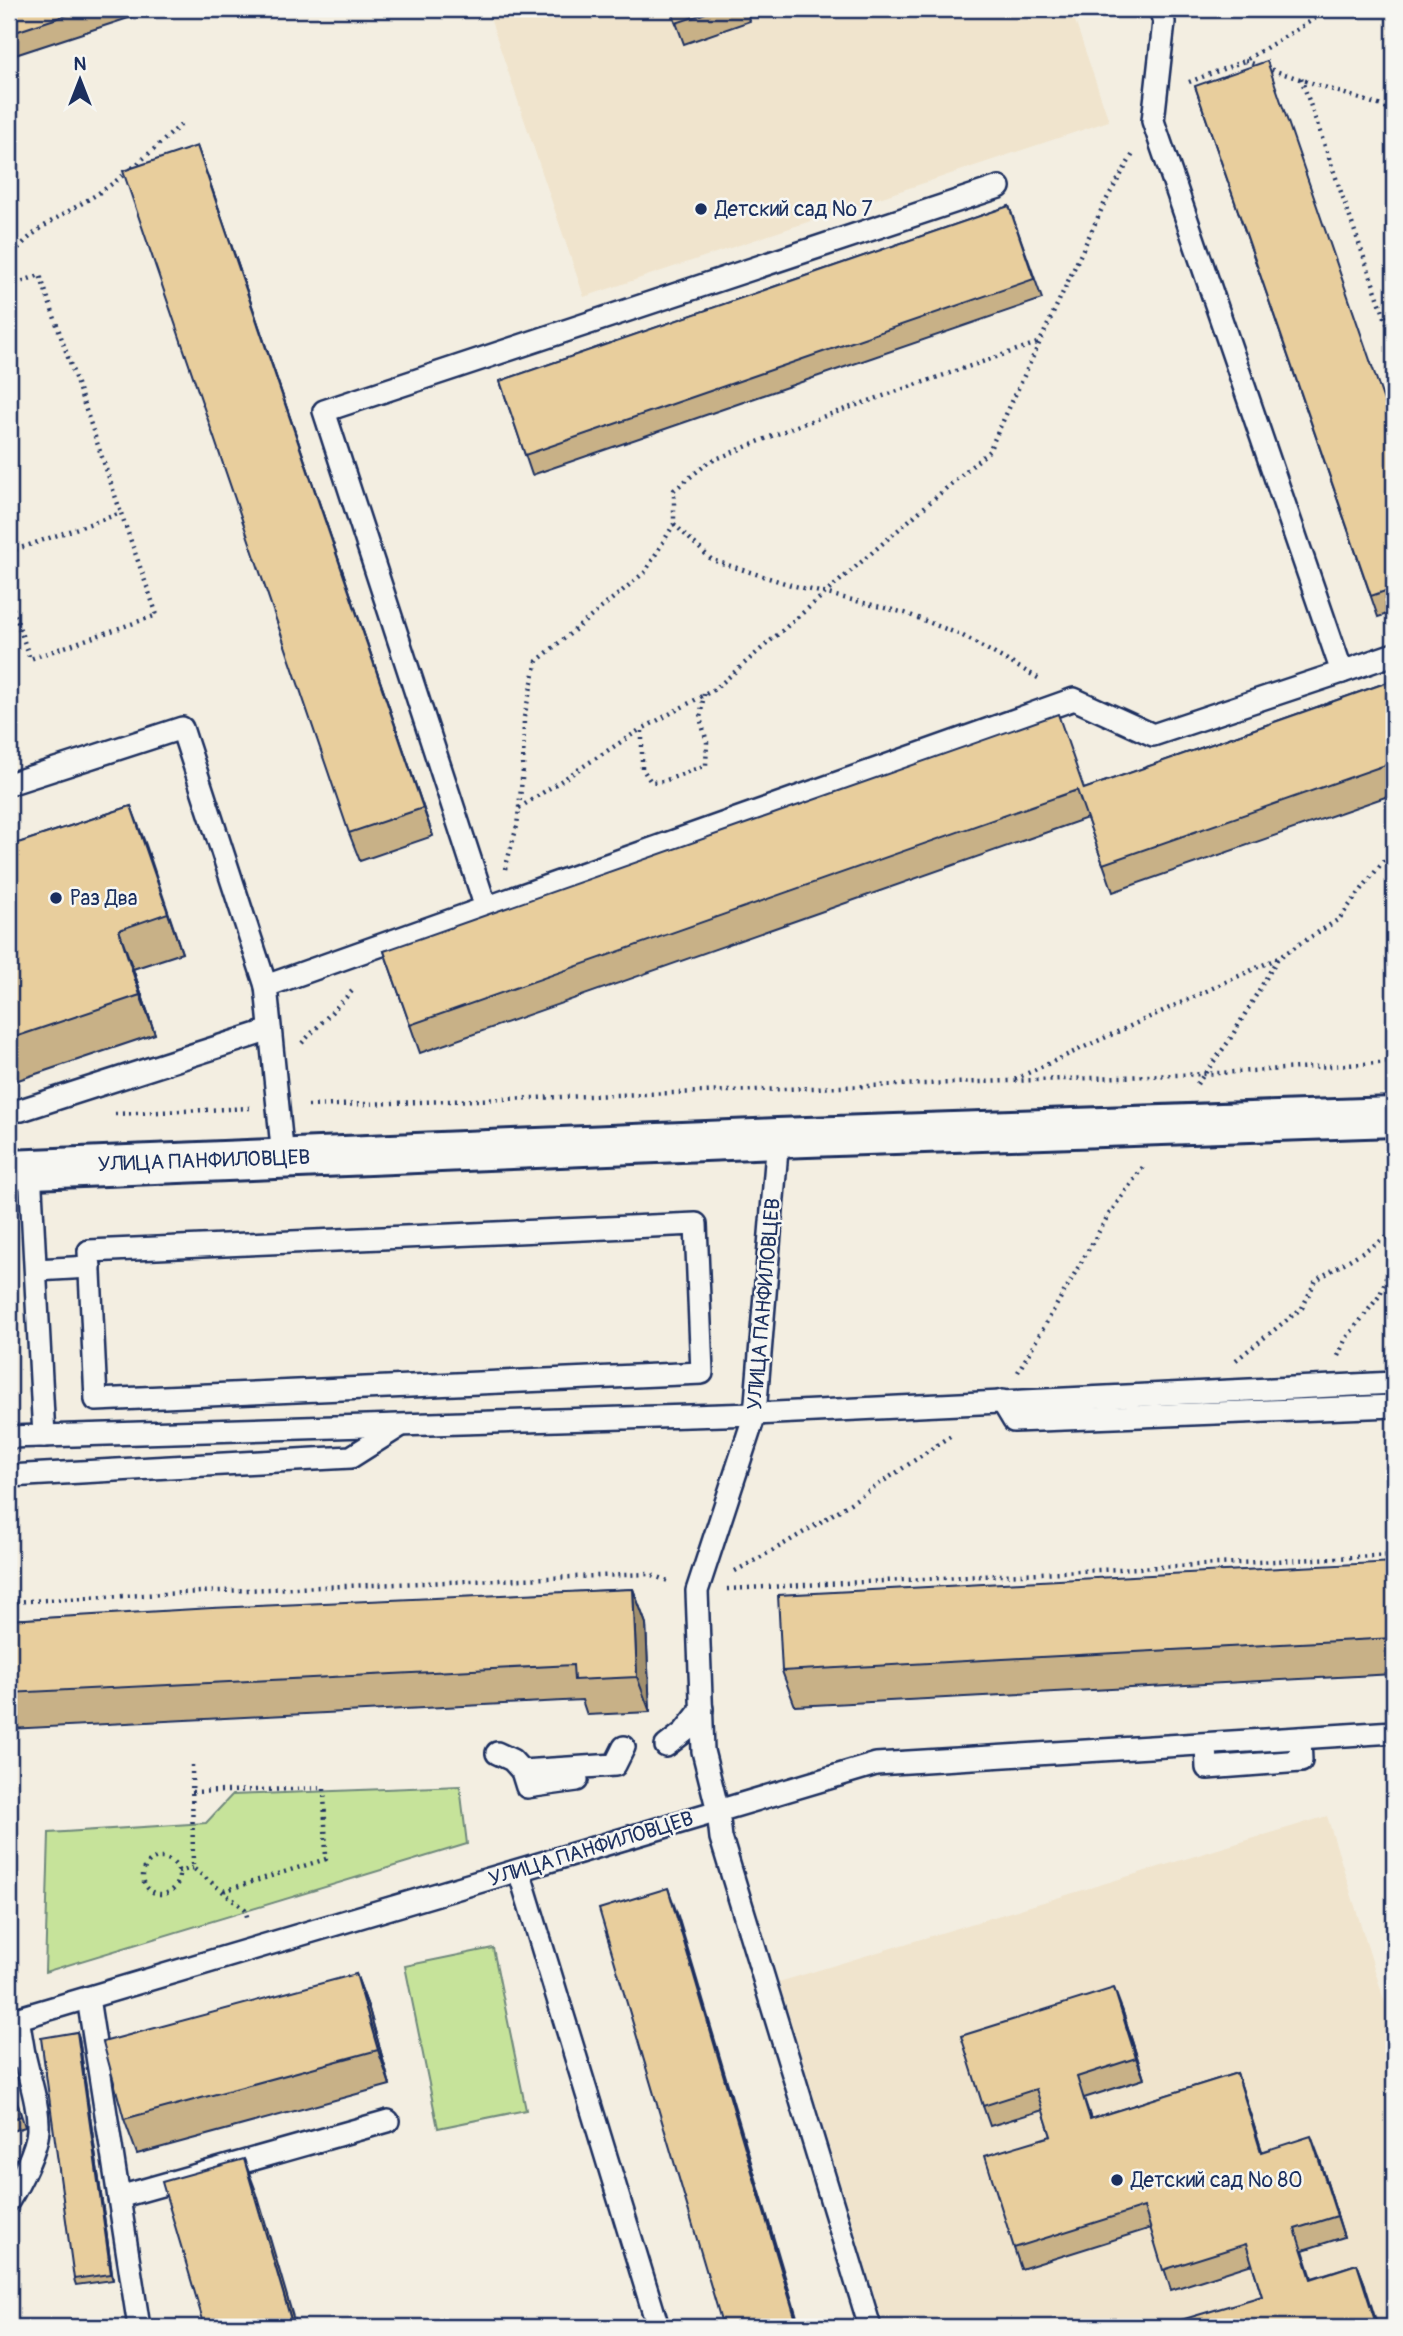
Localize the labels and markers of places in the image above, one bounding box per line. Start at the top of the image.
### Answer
place label: Детский сад № 7 [714,196,873,223]
marker: Детский сад № 7 [693,201,709,217]
place label: Раз Два [70,885,138,912]
marker: Раз Два [48,890,64,906]
place label: Детский сад № 80 [1130,2167,1303,2194]
marker: Детский сад № 80 [1109,2172,1125,2188]

